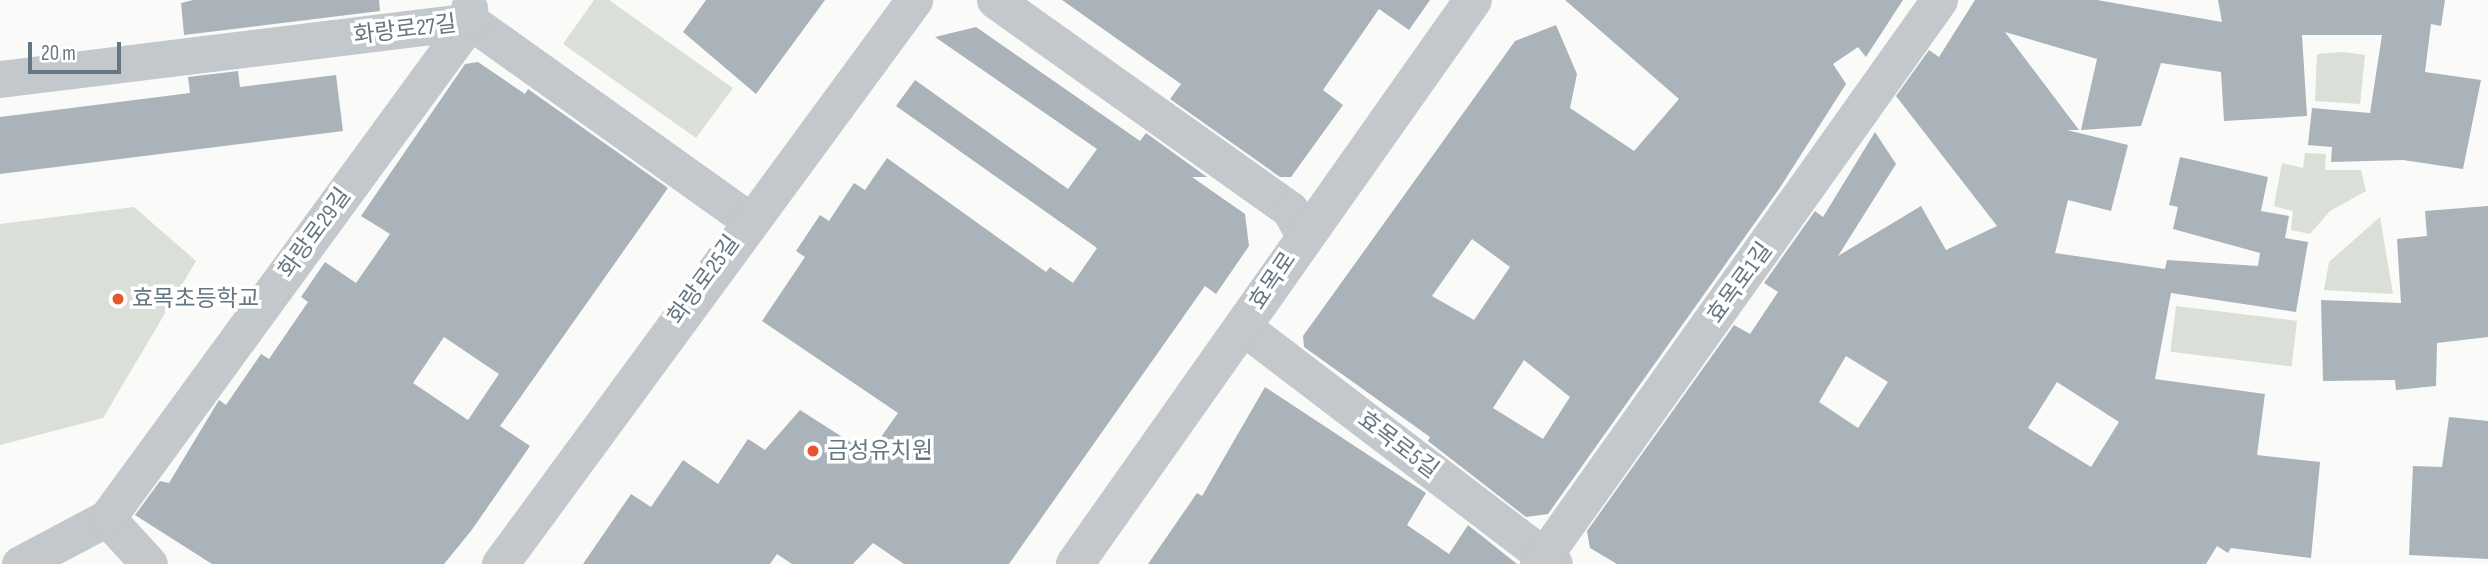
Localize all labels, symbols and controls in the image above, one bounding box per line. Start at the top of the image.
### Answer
street label: 화랑로27길 [352,10,458,50]
scale bar [32,28,124,72]
text: 20 m [41,41,76,66]
street label: 화랑로29길 [273,183,357,283]
street label: 화랑로25길 [662,230,746,330]
street label: 효목로1길 [1702,237,1778,329]
street label: 효목로 [1244,247,1302,315]
place label: 효목초등학교 [132,285,259,313]
marker: 효목초등학교 [110,291,126,307]
street label: 효목로5길 [1352,406,1444,484]
place label: 금성유치원 [827,437,933,465]
marker: 금성유치원 [805,443,821,459]

